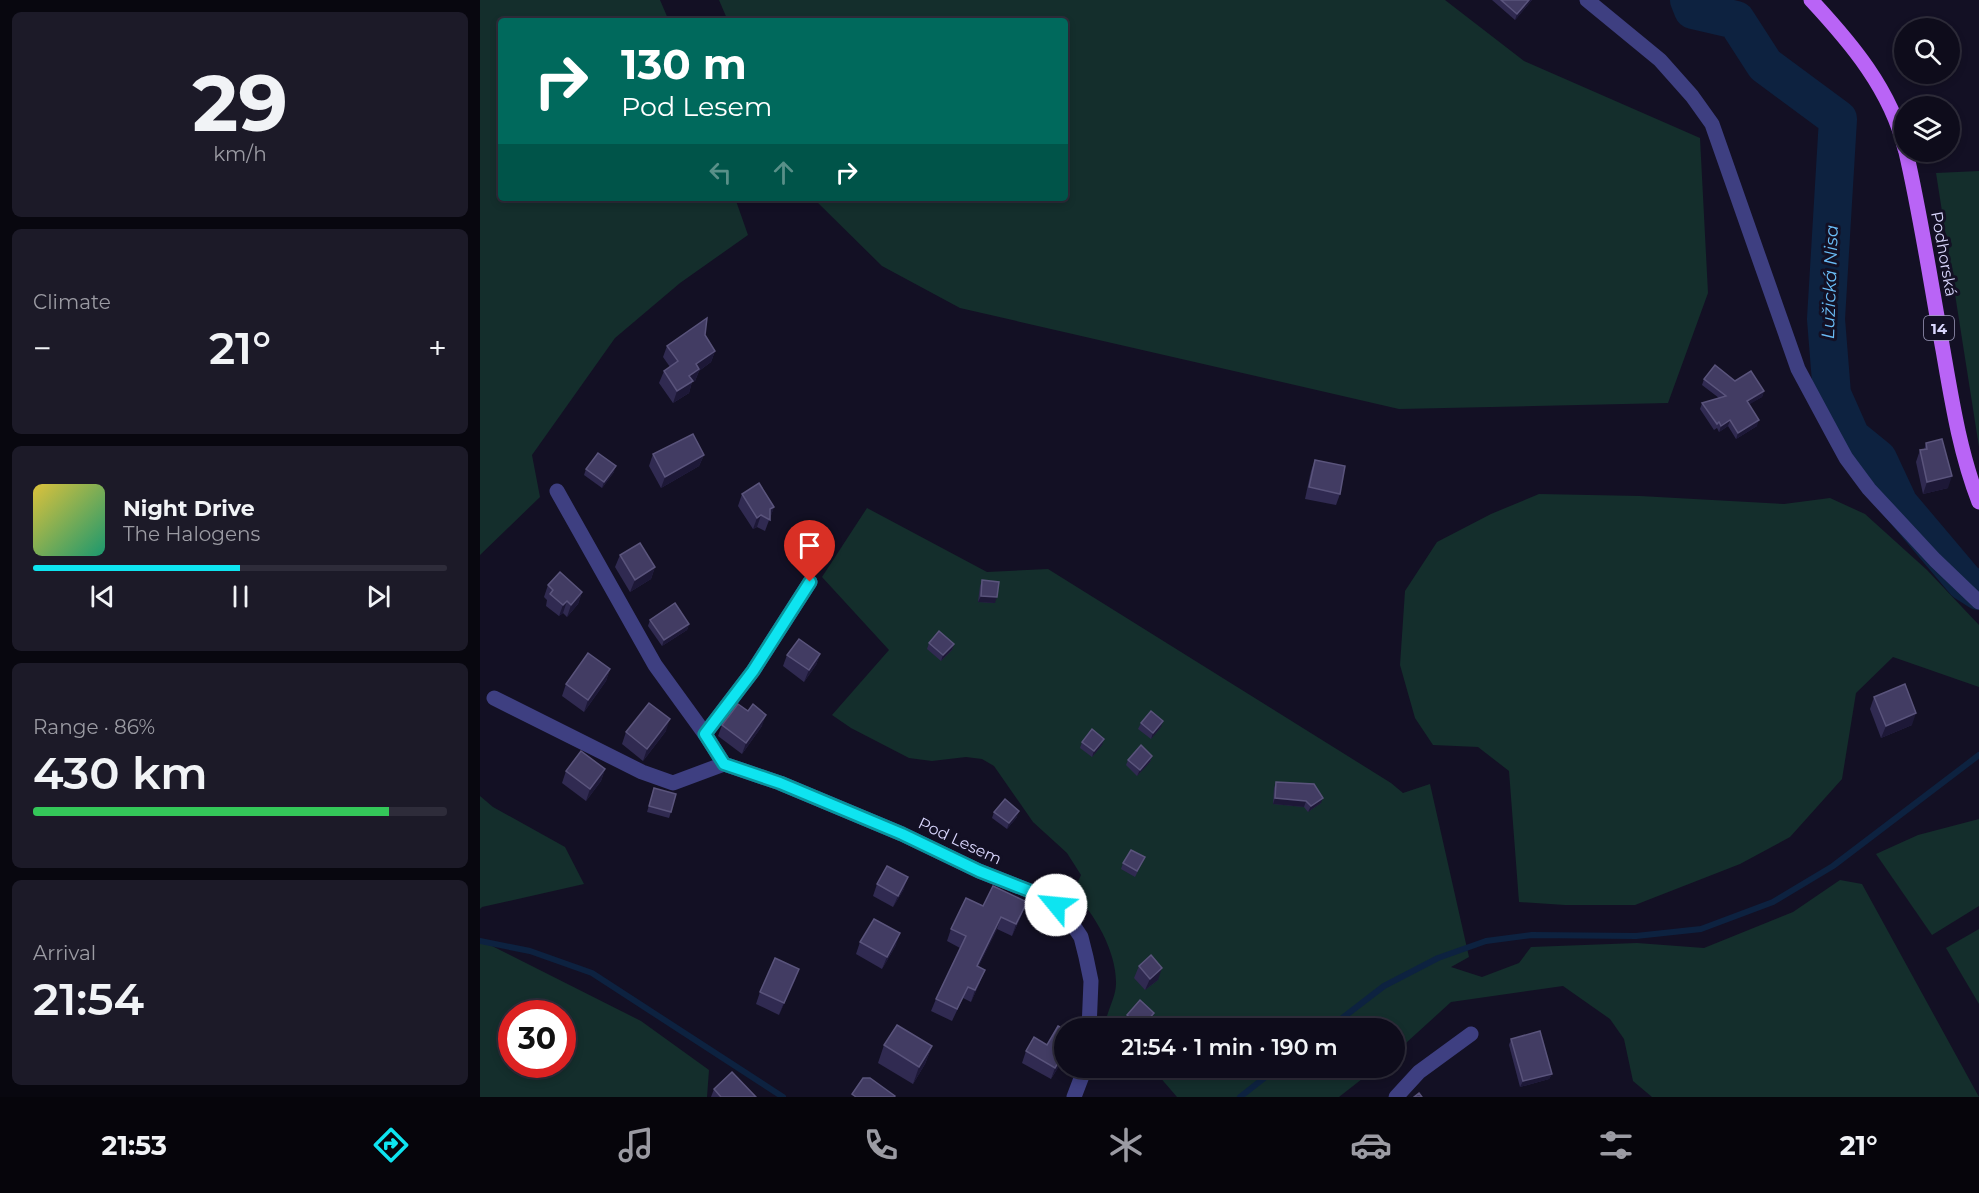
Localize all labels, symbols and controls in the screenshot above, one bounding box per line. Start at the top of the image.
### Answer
map controls [1894,18,1960,162]
button: search [1894,18,1960,84]
text: 130 m [621,38,747,90]
icon: right [522,42,600,120]
text: 29 [192,55,288,151]
text: Pod Lesem [621,90,772,123]
button: layers [1894,96,1960,162]
text: km/h [213,142,267,166]
icon: left [704,156,737,189]
icon: ahead [767,156,800,189]
icon: right [830,156,863,189]
street label: Podhorská [1927,210,1961,298]
water label: Lužická Nisa [1817,225,1843,339]
text: Climate [33,290,111,314]
road number: 14 [1924,316,1954,340]
text: 21° [209,320,271,375]
text: − [33,328,52,368]
text: + [428,328,447,368]
text: Night Drive [123,495,255,522]
pin [784,520,835,582]
text: The Halogens [123,522,260,546]
icon: arrive [793,529,826,562]
icon: previous [86,580,119,613]
icon: pause [224,580,257,613]
icon: next [362,580,395,613]
text: Range · 86% [33,715,155,739]
text: 430 km [33,745,208,800]
street label: Pod Lesem [915,813,1005,869]
position arrow [1024,873,1088,937]
text: Arrival [33,941,96,965]
text: 21:54 [33,971,144,1026]
speed limit sign: 30 [498,1000,576,1078]
text: 21:54 · 1 min · 190 m [1121,1034,1338,1061]
icon: directions [370,1124,412,1166]
icon: music [615,1124,657,1166]
icon: phone [860,1124,902,1166]
icon: climate [1105,1124,1147,1166]
icon: car [1350,1124,1392,1166]
icon: filters [1595,1124,1637,1166]
text: 21:53 [101,1129,167,1162]
text: 21° [1840,1129,1877,1162]

